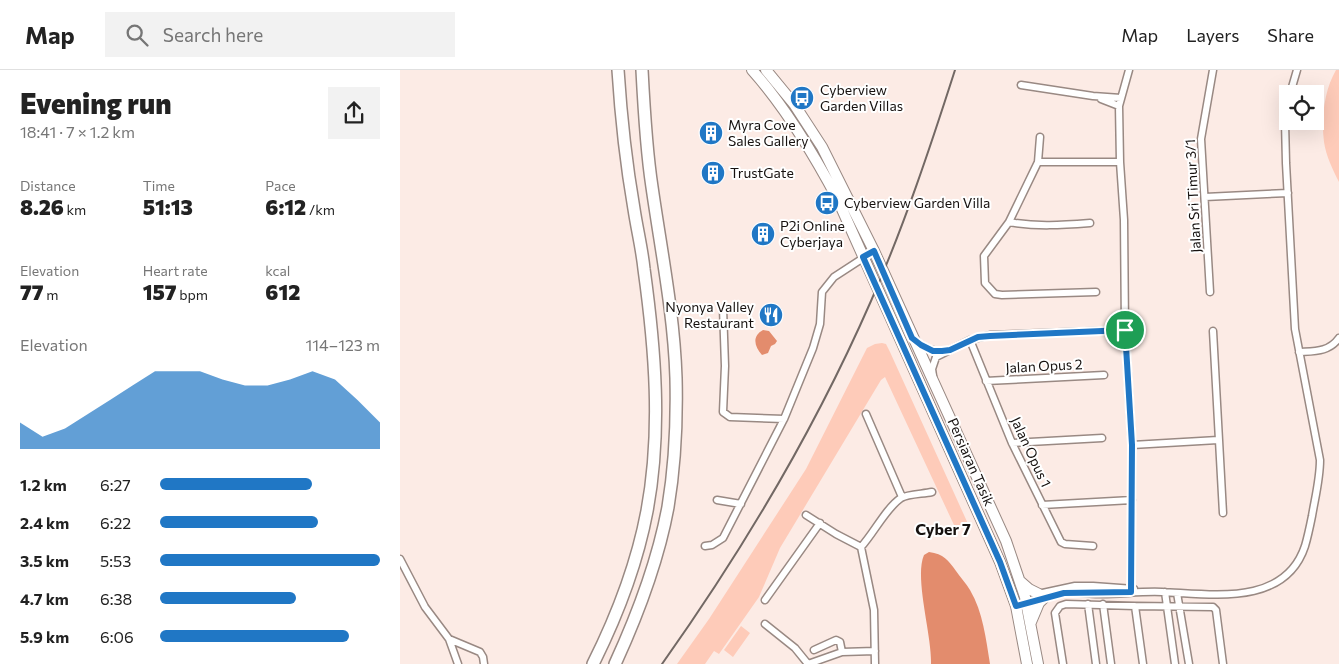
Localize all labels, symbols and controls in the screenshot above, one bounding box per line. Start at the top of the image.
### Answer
search box [105,12,455,57]
text: Map [25,20,75,49]
icon: search [123,21,151,49]
text: Search here [163,23,263,46]
text: Map [1121,24,1158,46]
text: Layers [1186,24,1239,46]
text: Share [1267,24,1314,46]
place label: Cyberview Garden Villas [820,81,903,114]
bus stop icon: Cyberview Garden Villas [789,85,815,111]
map controls [1279,85,1324,130]
button: locate [1279,85,1324,130]
text: Evening run [20,86,172,120]
button: share [328,87,380,139]
place label: Myra Cove Sales Gallery [728,116,808,149]
building icon: Myra Cove Sales Gallery [698,120,724,146]
text: 18:41 · 7 × 1.2 km [20,122,135,141]
street label: Jalan Sri Timur 3/1 [1181,139,1204,253]
building icon: TrustGate [700,160,726,186]
place label: TrustGate [730,164,794,181]
text: Distance [20,177,76,194]
text: Time [143,177,175,194]
text: Pace [265,177,296,194]
bus stop icon: Cyberview Garden Villa [814,190,840,216]
text: 8.26 [20,194,64,219]
text: 51:13 [143,194,193,219]
text: 6:12 [265,194,306,219]
place label: Cyberview Garden Villa [844,194,990,211]
text: km [64,201,86,218]
text: /km [306,201,335,218]
place label: P2i Online Cyberjaya [780,217,845,250]
building icon: P2i Online Cyberjaya [750,221,776,247]
text: Elevation [20,262,79,279]
text: Heart rate [143,262,208,279]
text: kcal [265,262,290,279]
text: 77 [20,279,44,304]
text: 157 [143,279,177,304]
text: 612 [265,279,300,304]
text: m [44,286,59,303]
text: bpm [177,286,208,303]
place label: Nyonya Valley Restaurant [665,298,754,331]
restaurant icon: Nyonya Valley Restaurant [758,302,784,328]
pin [1104,309,1146,351]
icon: arrive [1111,316,1139,344]
text: Elevation [20,335,88,354]
text: 114–123 m [305,335,380,354]
street label: Jalan Opus 2 [1005,355,1083,376]
street label: Jalan Opus 1 [1008,414,1055,490]
street label: Persiaran Tasik [944,415,999,509]
text: 1.2 km [20,475,67,494]
text: 6:27 [100,475,131,494]
text: 2.4 km [20,513,69,532]
text: 6:22 [100,513,131,532]
district label: Cyber 7 [915,519,971,538]
text: 3.5 km [20,551,69,570]
text: 5:53 [100,551,131,570]
text: 4.7 km [20,589,69,608]
text: 6:38 [100,589,132,608]
text: 5.9 km [20,627,69,646]
text: 6:06 [100,627,134,646]

